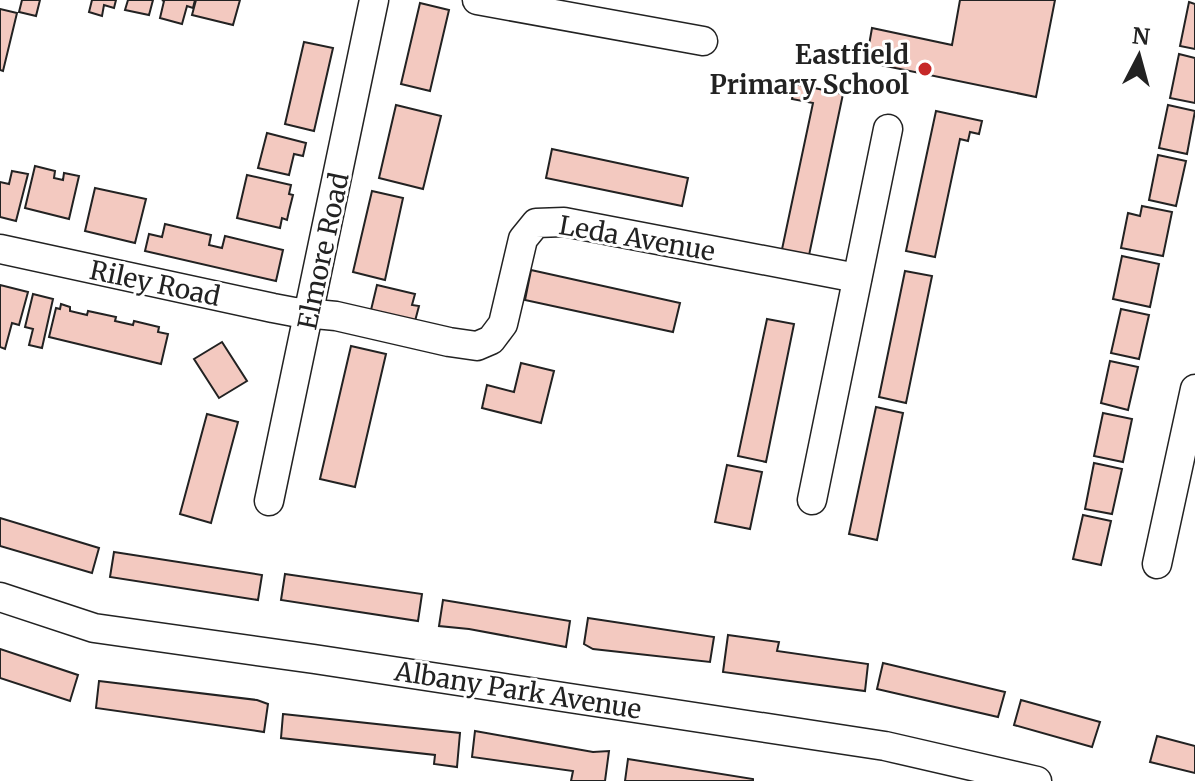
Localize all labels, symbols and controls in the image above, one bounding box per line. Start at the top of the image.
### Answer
north arrow [1099,16,1179,96]
text: N [1131,21,1152,51]
place label: Eastfield Primary School [710,38,909,101]
marker: Eastfield Primary School [916,60,934,78]
street label: Elmore Road [290,169,356,332]
street label: Leda Avenue [557,208,717,268]
street label: Riley Road [87,253,224,313]
street label: Albany Park Avenue [391,654,644,726]

